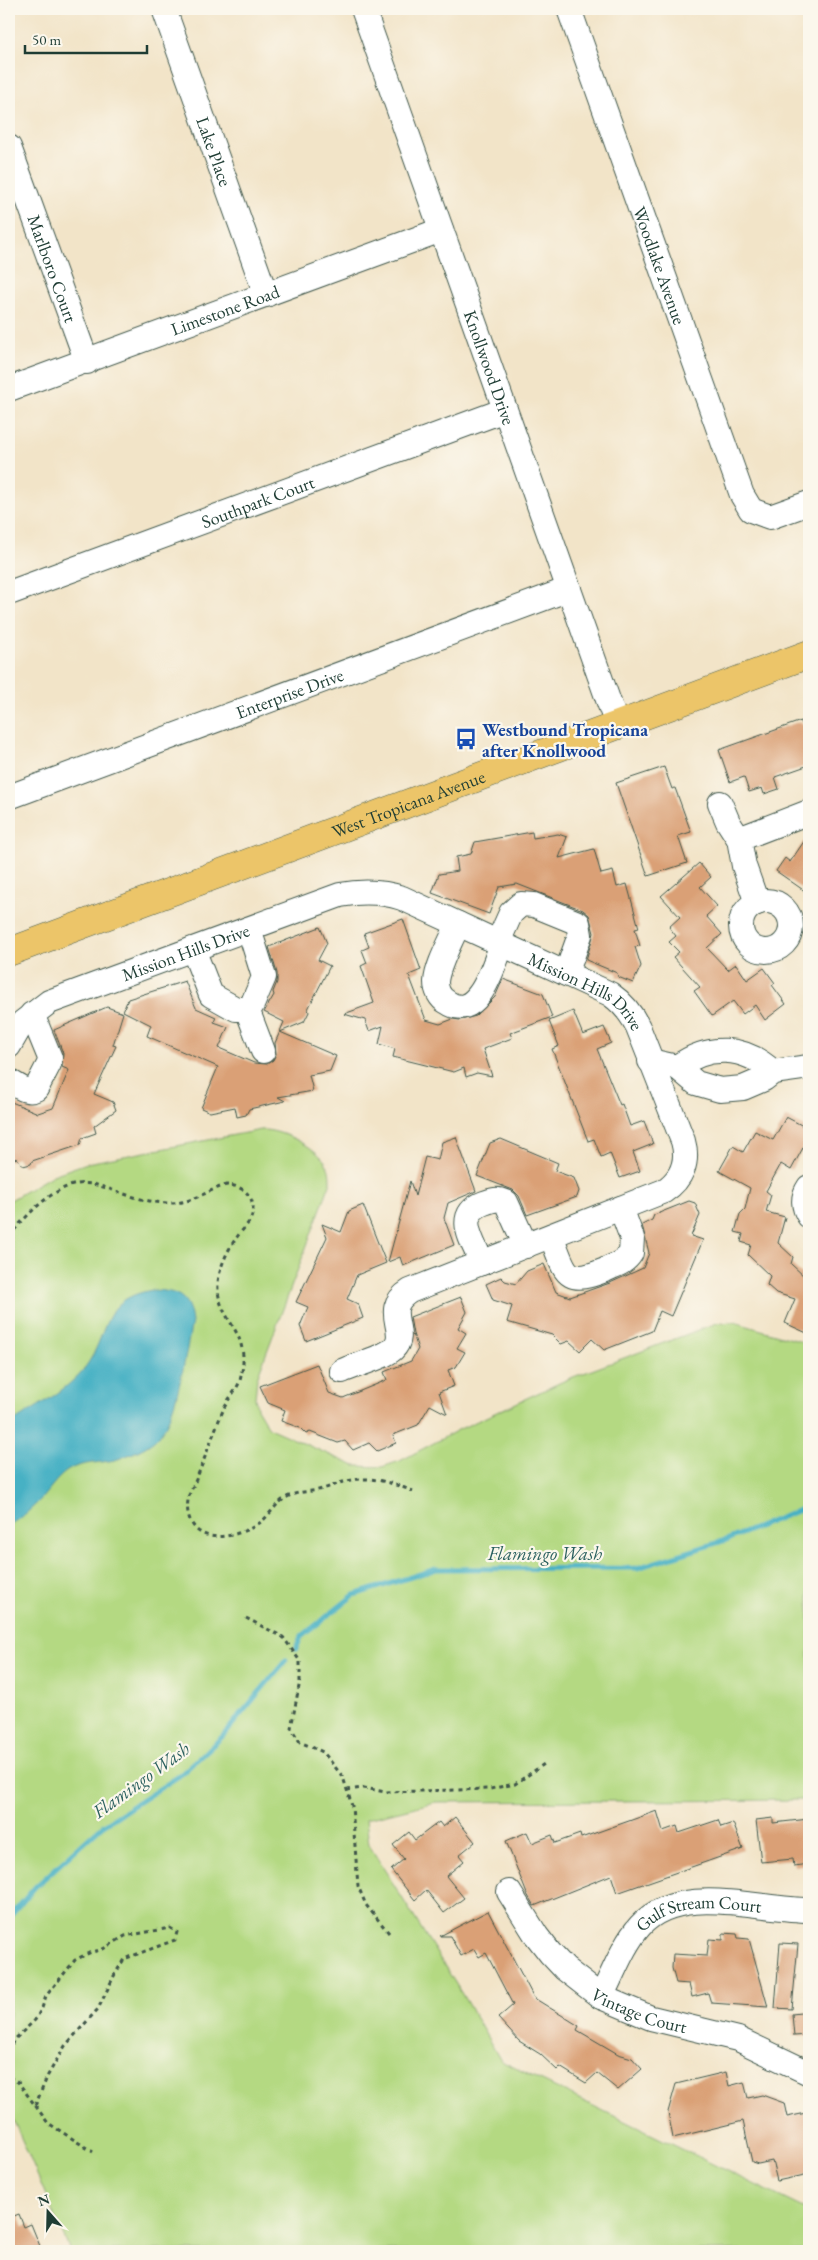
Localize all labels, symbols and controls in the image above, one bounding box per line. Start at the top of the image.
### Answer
scale bar [25,22,148,54]
text: 50 m [32,30,61,49]
street label: Lake Place [192,113,238,189]
street label: Woodlake Avenue [629,203,692,328]
street label: Marlboro Court [23,211,83,326]
street label: Limestone Road [167,279,283,340]
street label: Knollwood Drive [459,307,521,428]
street label: Southpark Court [198,470,318,533]
street label: Enterprise Drive [232,662,346,723]
place label: Westbound Tropicana after Knollwood [482,718,648,762]
bus stop icon: Westbound Tropicana after Knollwood [453,726,479,752]
street label: West Tropicana Avenue [328,764,488,842]
street label: Mission Hills Drive [118,918,253,986]
street label: Mission Hills Drive [525,946,649,1034]
water label: Flamingo Wash [487,1541,602,1566]
water label: Flamingo Wash [87,1736,195,1824]
street label: Gulf Stream Court [630,1890,763,1936]
street label: Vintage Court [587,1982,690,2038]
north arrow [22,2188,72,2238]
text: N [35,2189,53,2210]

